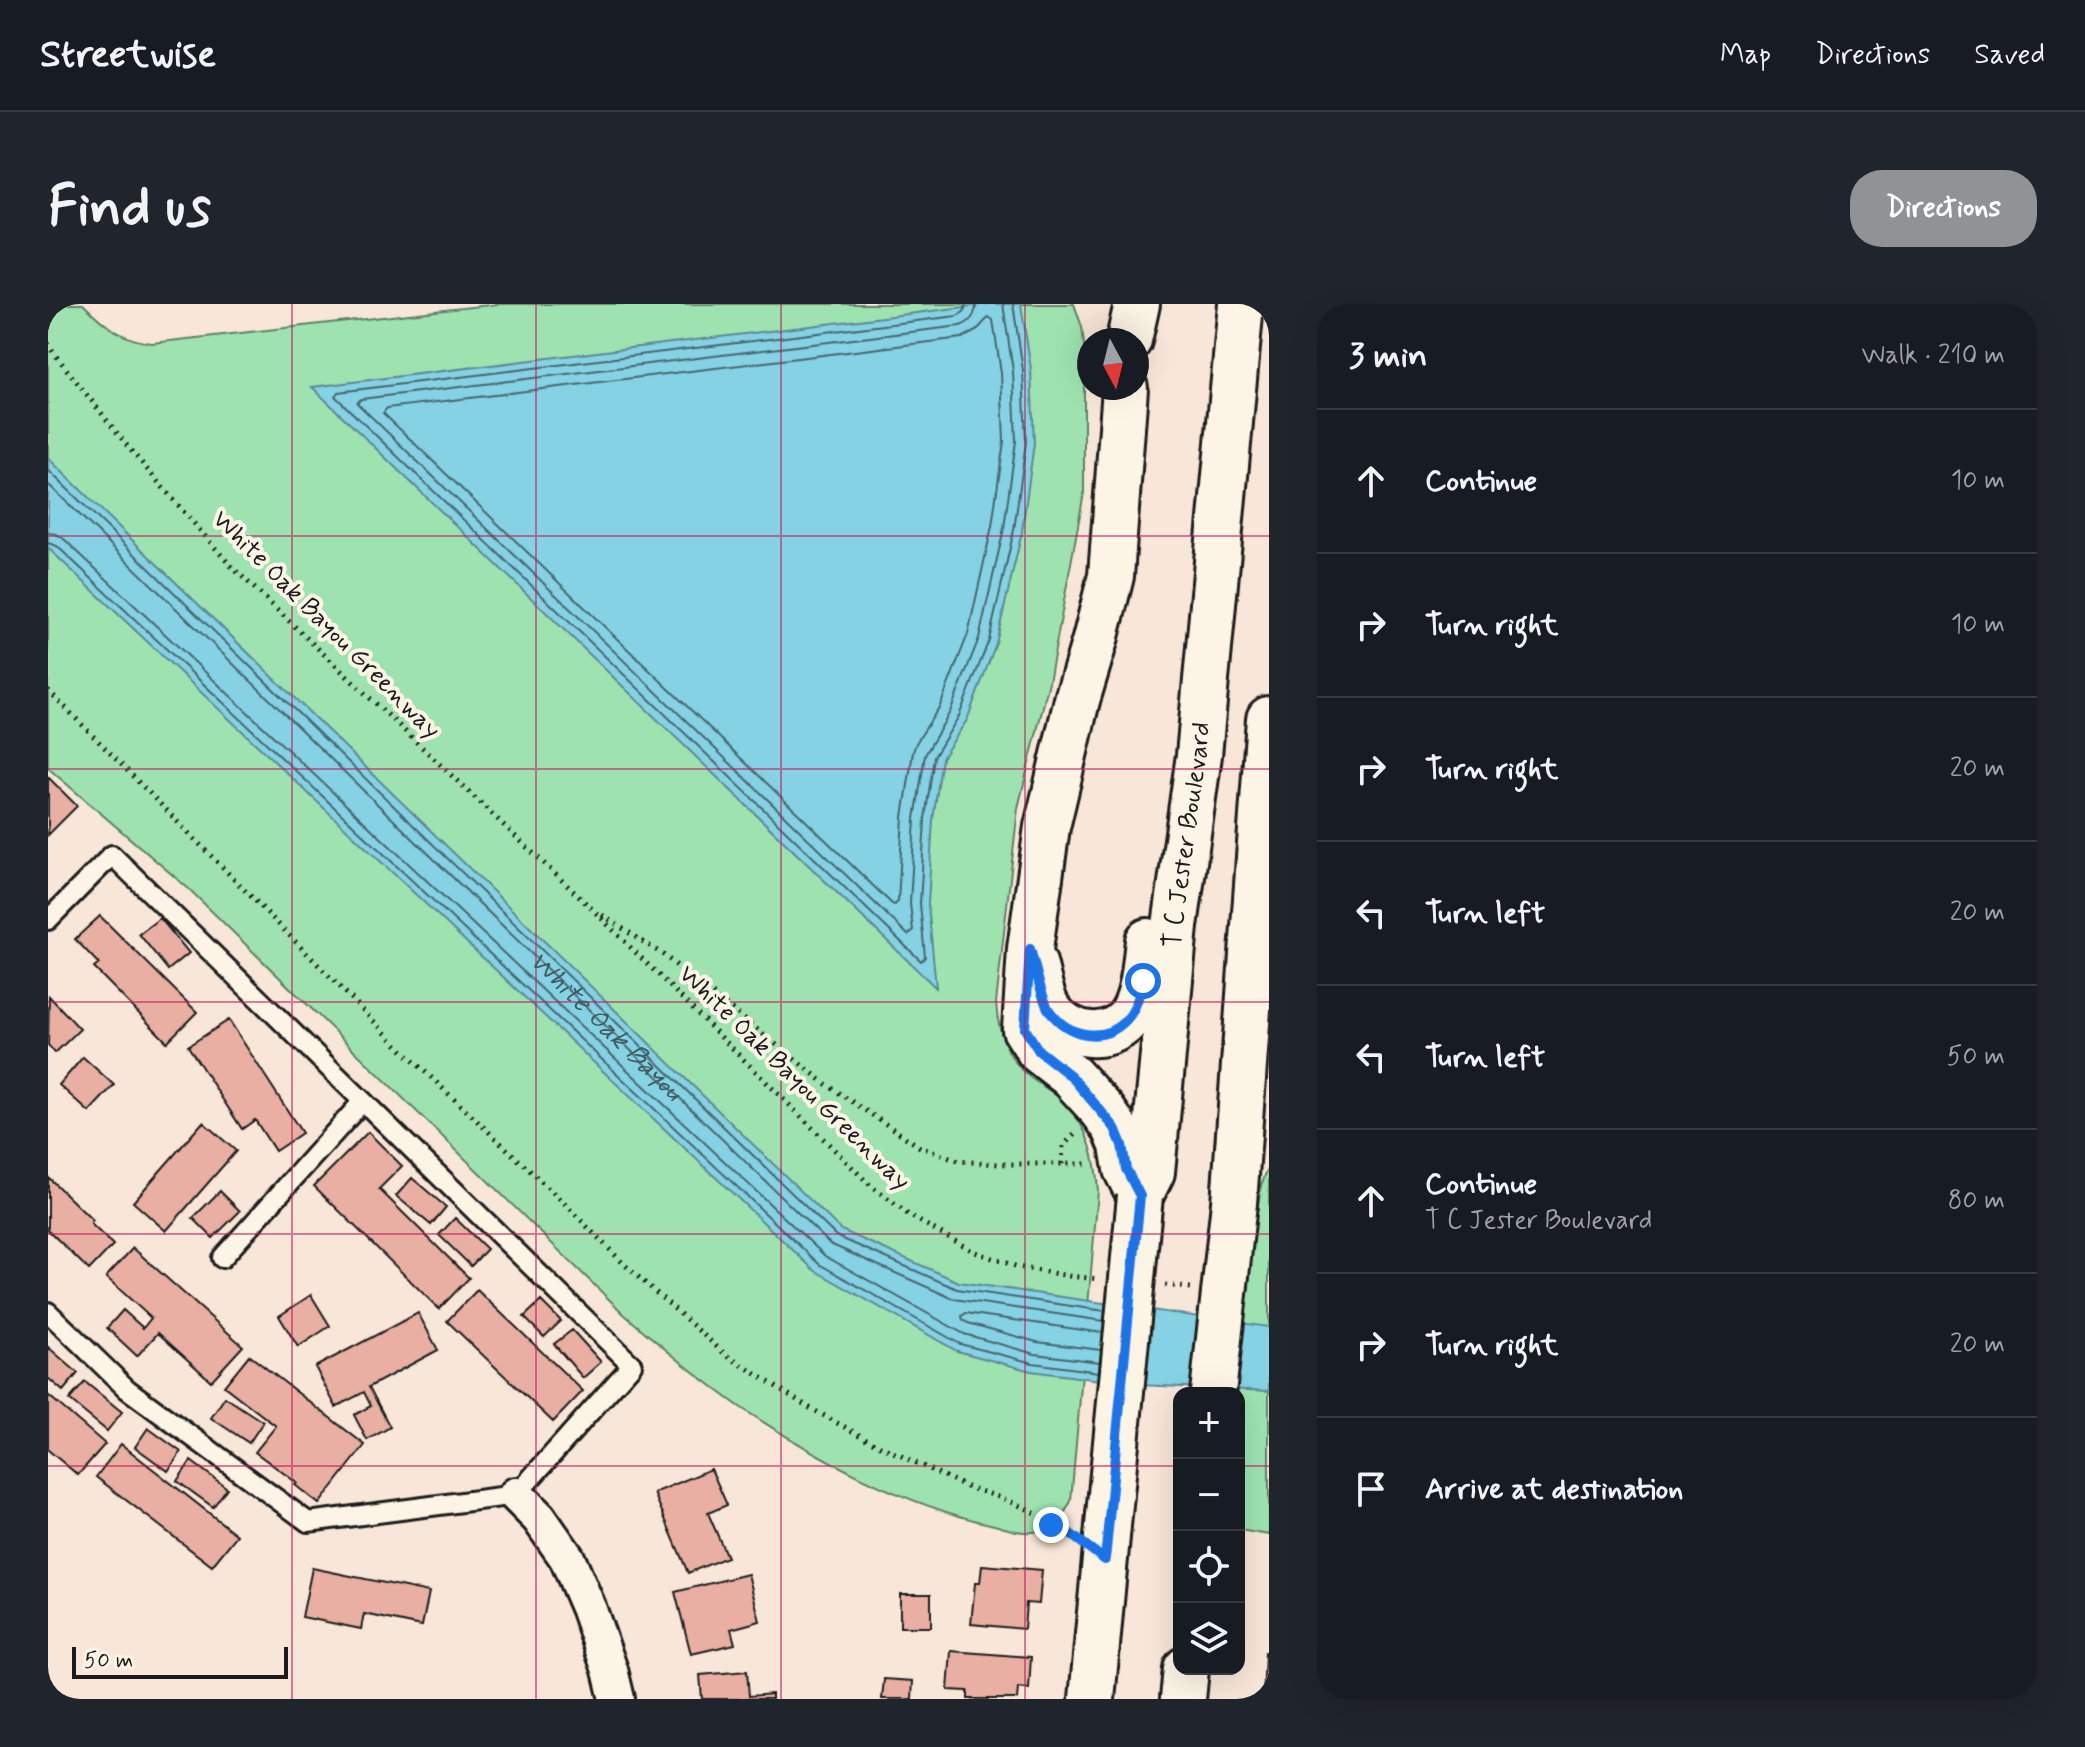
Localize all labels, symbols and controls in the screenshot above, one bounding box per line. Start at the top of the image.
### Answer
text: Streetwise [40,31,216,80]
text: Map [1720,37,1771,74]
text: Directions [1815,37,1930,74]
text: Saved [1974,37,2045,74]
button: Directions [1850,170,2037,247]
text: Find us [48,172,211,245]
north arrow [1077,328,1149,400]
text: 3 min [1349,334,1427,379]
text: Walk · 210 m [1862,339,2005,373]
icon: ahead [1349,459,1393,503]
text: Continue [1425,462,1537,501]
text: 10 m [1951,464,2005,498]
street label: White Oak Bayou Greenway [204,503,448,747]
icon: right [1349,603,1393,647]
text: Turn right [1425,606,1558,645]
text: 10 m [1951,608,2005,642]
street label: T C Jester Boulevard [1156,720,1219,949]
icon: right [1349,747,1393,791]
text: Turn right [1425,750,1558,789]
text: 20 m [1950,752,2005,786]
icon: left [1349,891,1393,935]
text: Turn left [1425,894,1545,933]
text: 20 m [1950,896,2005,930]
water label: White Oak Bayou [521,943,692,1111]
street label: White Oak Bayou Greenway [671,958,917,1198]
route start [1125,963,1161,999]
icon: left [1349,1035,1393,1079]
text: Turn left [1425,1038,1545,1077]
text: 50 m [1947,1040,2005,1074]
text: Continue [1425,1165,1537,1204]
icon: ahead [1349,1179,1393,1223]
text: 80 m [1948,1184,2005,1218]
text: T C Jester Boulevard [1425,1204,1652,1238]
icon: right [1349,1323,1393,1367]
text: Turn right [1425,1326,1558,1365]
text: 20 m [1950,1328,2005,1362]
map controls [1173,1387,1245,1675]
button: + [1173,1387,1245,1459]
button: − [1173,1459,1245,1531]
icon: arrive [1349,1467,1393,1511]
text: Arrive at destination [1425,1470,1683,1509]
route end [1033,1507,1069,1543]
button: locate [1173,1531,1245,1603]
button: layers [1173,1603,1245,1675]
scale bar [72,1643,288,1679]
text: 50 m [84,1647,133,1675]

